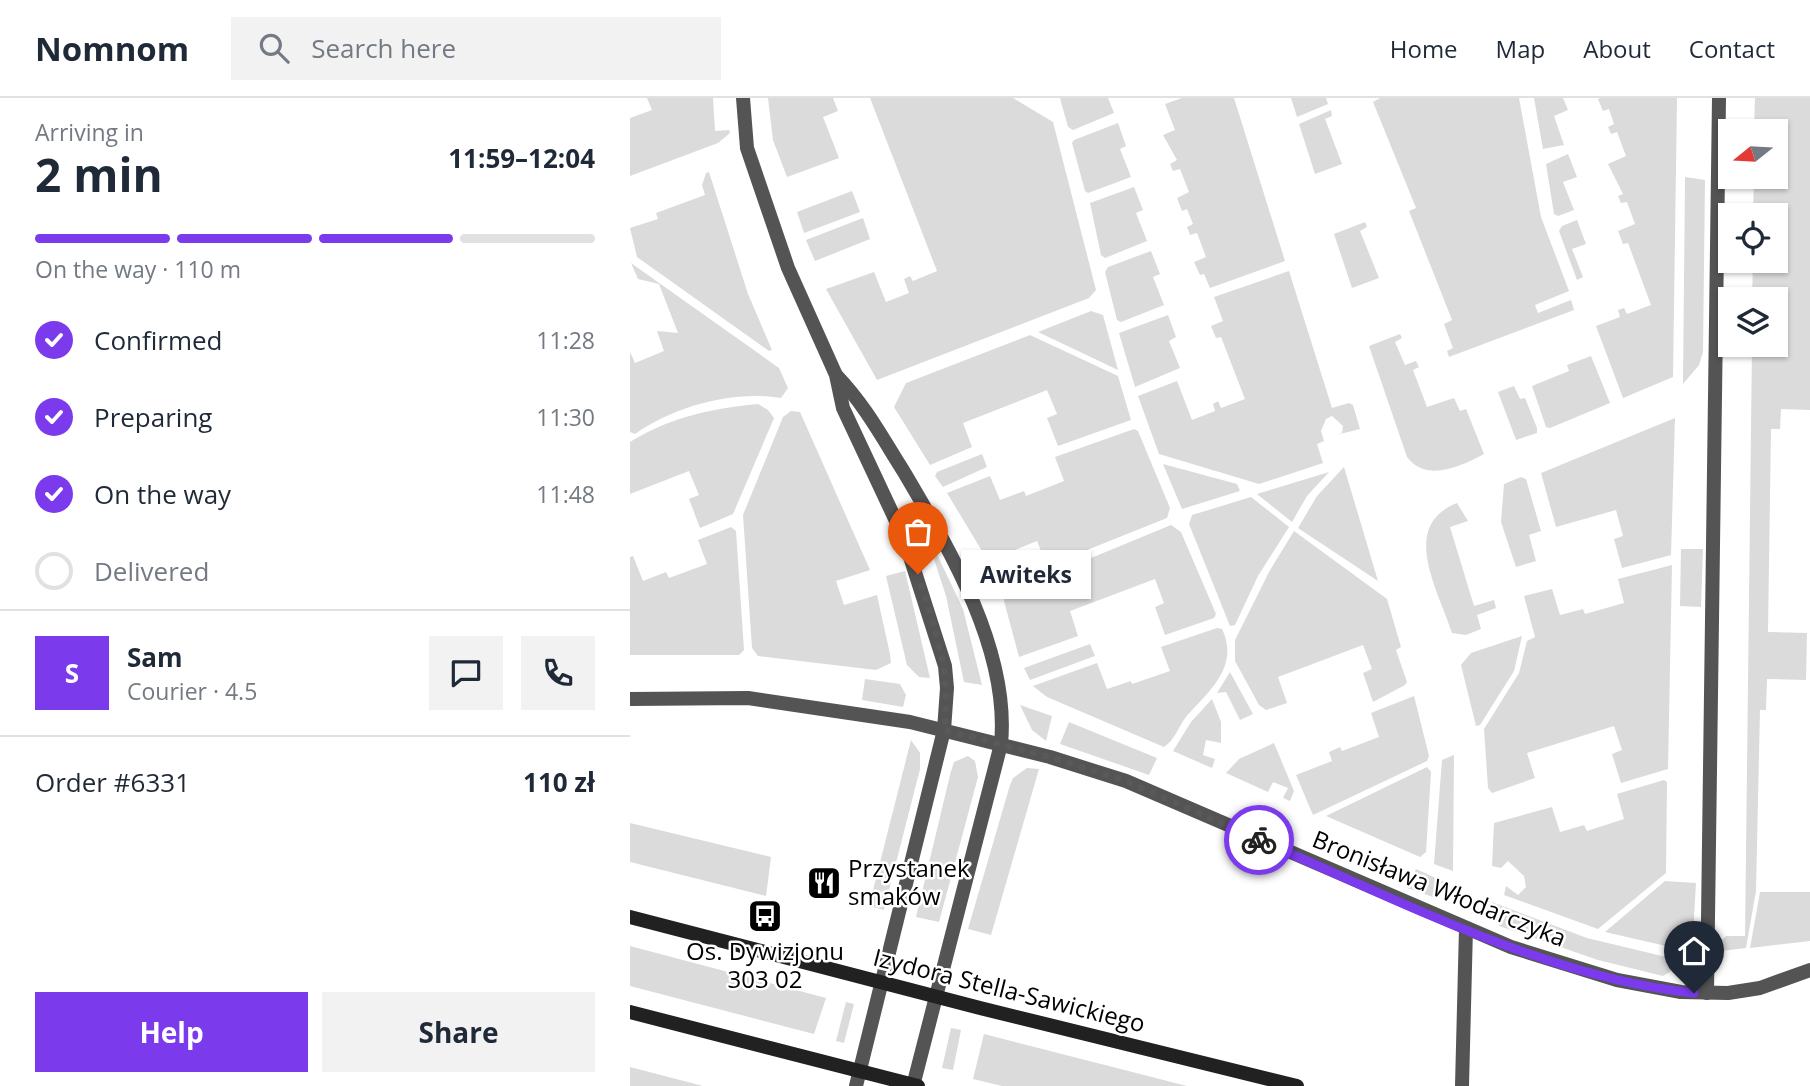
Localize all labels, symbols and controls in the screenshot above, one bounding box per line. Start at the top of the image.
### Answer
search box [231,17,721,80]
text: Nomnom [35,26,189,71]
icon: search [255,29,293,67]
text: Search here [311,30,456,66]
text: Home [1390,32,1458,65]
text: Map [1496,32,1545,65]
text: About [1583,32,1651,65]
text: Contact [1689,32,1775,65]
text: Arriving in [35,116,144,148]
north arrow [1718,119,1788,189]
map controls [1718,119,1788,357]
text: 11:59–12:04 [448,140,595,176]
text: 2 min [35,143,163,205]
button: locate [1718,203,1788,273]
text: On the way · 110 m [35,253,241,285]
button: layers [1718,287,1788,357]
icon: check [35,321,73,359]
text: Confirmed [94,322,222,358]
text: 11:28 [536,324,595,356]
icon: check [35,398,73,436]
text: Preparing [94,399,212,435]
text: 11:30 [536,401,595,433]
icon: check [35,475,73,513]
text: On the way [94,476,231,512]
text: 11:48 [536,478,595,510]
pin [888,502,948,574]
icon: bag [899,513,937,551]
callout: Awiteks [960,550,1090,598]
text: Delivered [94,553,209,589]
text: Awiteks [980,558,1072,590]
button: chat [429,636,503,710]
button: phone [521,636,595,710]
text: Sam [127,639,183,675]
text: S [65,655,79,691]
text: Courier · 4.5 [127,675,257,707]
text: Order #6331 [35,764,190,800]
text: 110 zł [523,764,595,800]
courier [1224,805,1294,875]
icon: bike [1240,821,1278,859]
street label: Bronisława Włodarczyka [1308,822,1571,954]
place label: Przystanek smaków [848,851,970,912]
restaurant icon: Przystanek smaków [805,864,843,902]
bus stop icon: Os. Dywizjonu 303 02 [746,897,784,935]
pin [1664,921,1724,993]
icon: home [1675,932,1713,970]
place label: Os. Dywizjonu 303 02 [686,934,844,995]
street label: Izydora Stella-Sawickiego [870,940,1149,1039]
button: Help [35,992,308,1072]
button: Share [322,992,595,1072]

